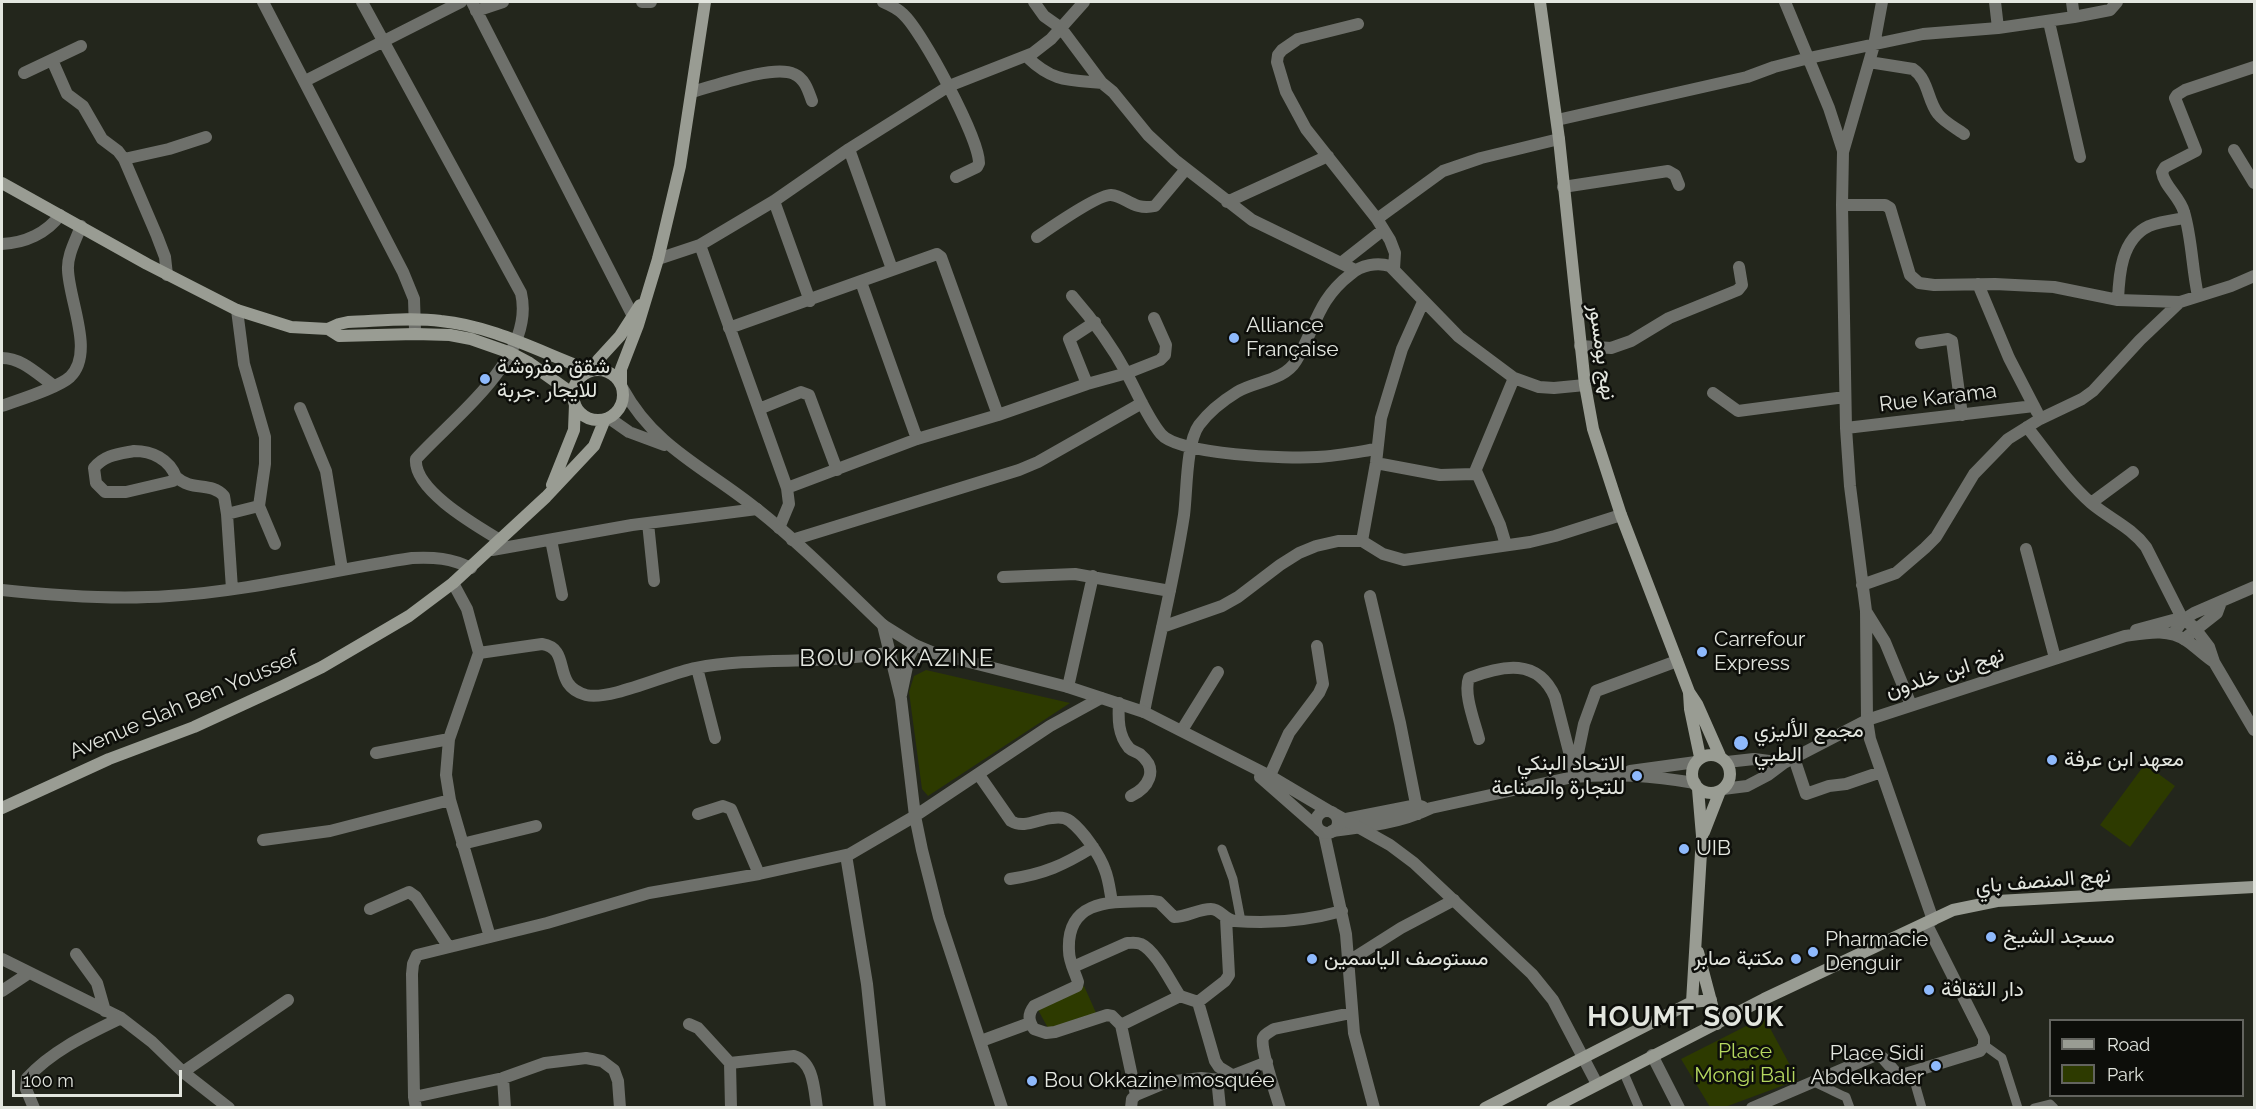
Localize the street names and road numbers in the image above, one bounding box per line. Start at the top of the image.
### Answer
street label: نهج بومسور [1583,302,1621,402]
street label: Rue Karama [1878,378,1998,418]
street label: نهج ابن خلدون [1882,642,2008,704]
street label: Avenue Slah Ben Youssef [66,645,302,765]
street label: نهج المنصف باي [1974,863,2112,899]

